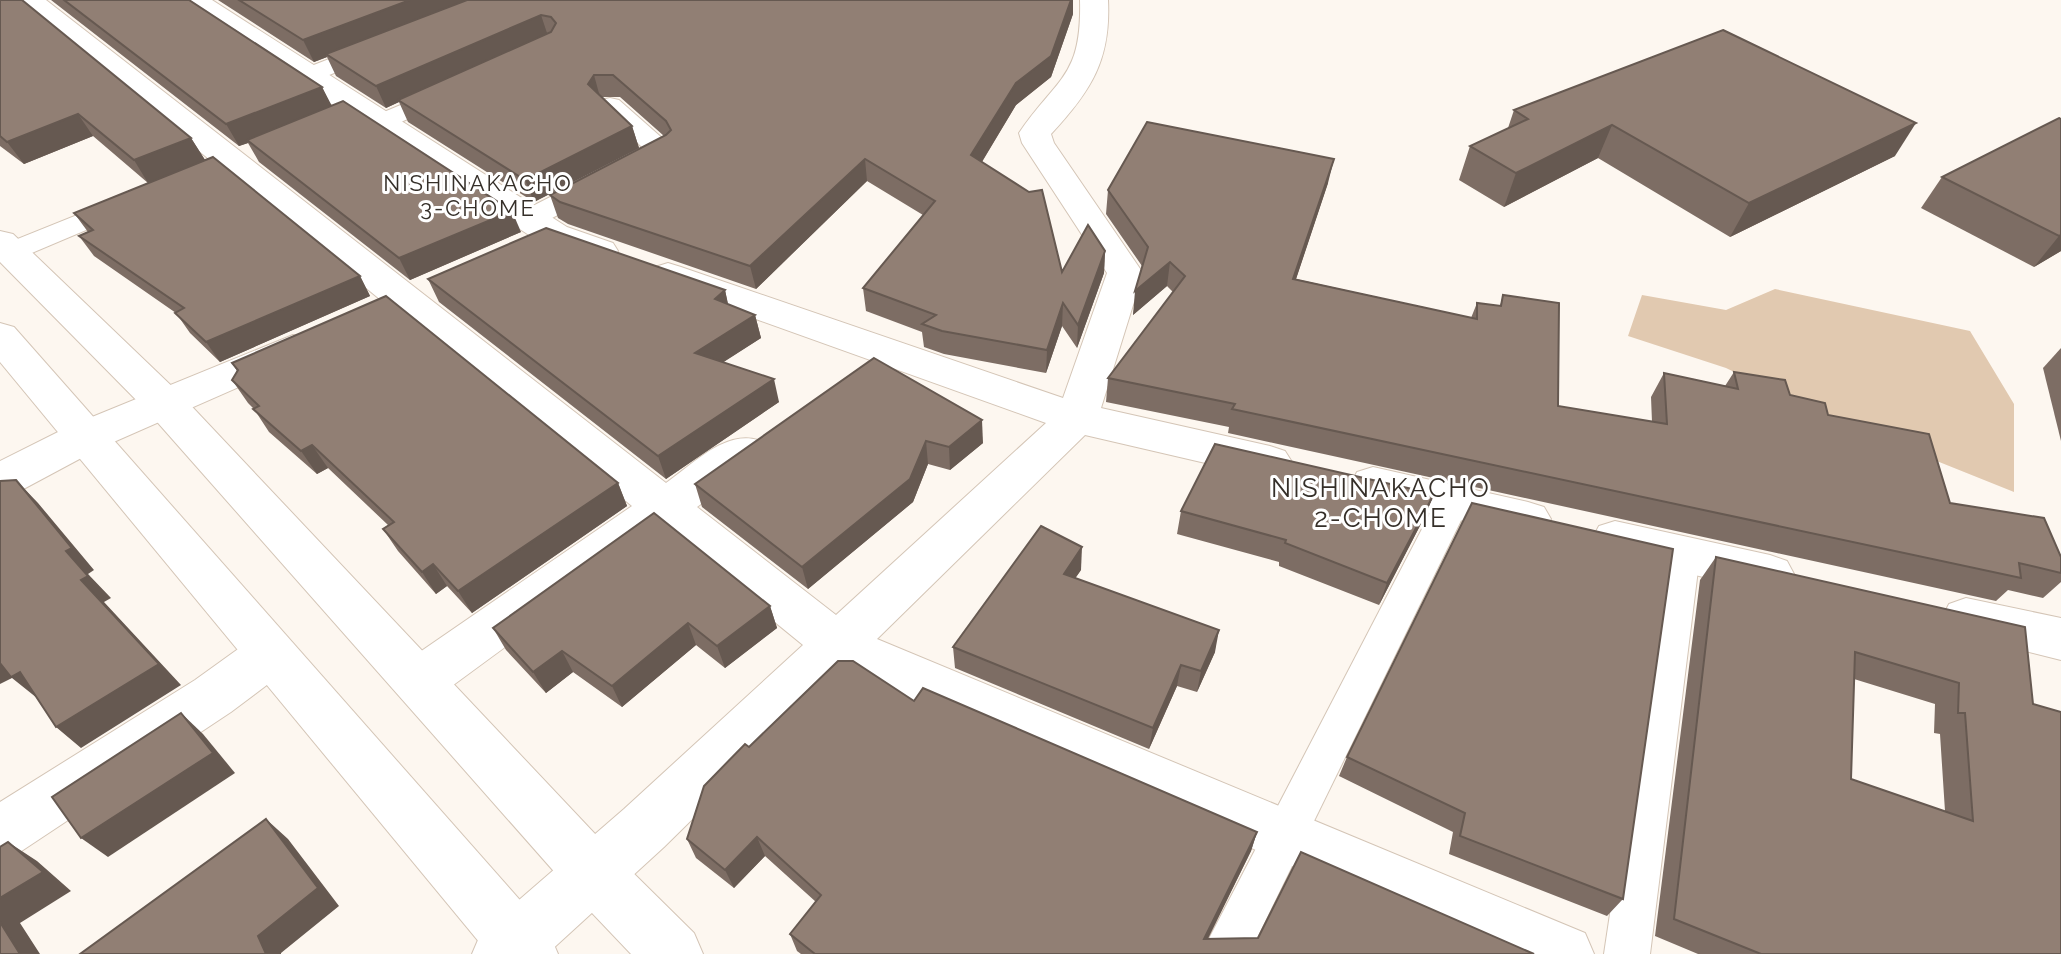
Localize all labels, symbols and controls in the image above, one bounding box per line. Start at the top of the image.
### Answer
district label: NISHINAKACHO 3-CHOME [383,170,573,221]
district label: NISHINAKACHO 2-CHOME [1271,473,1491,533]

